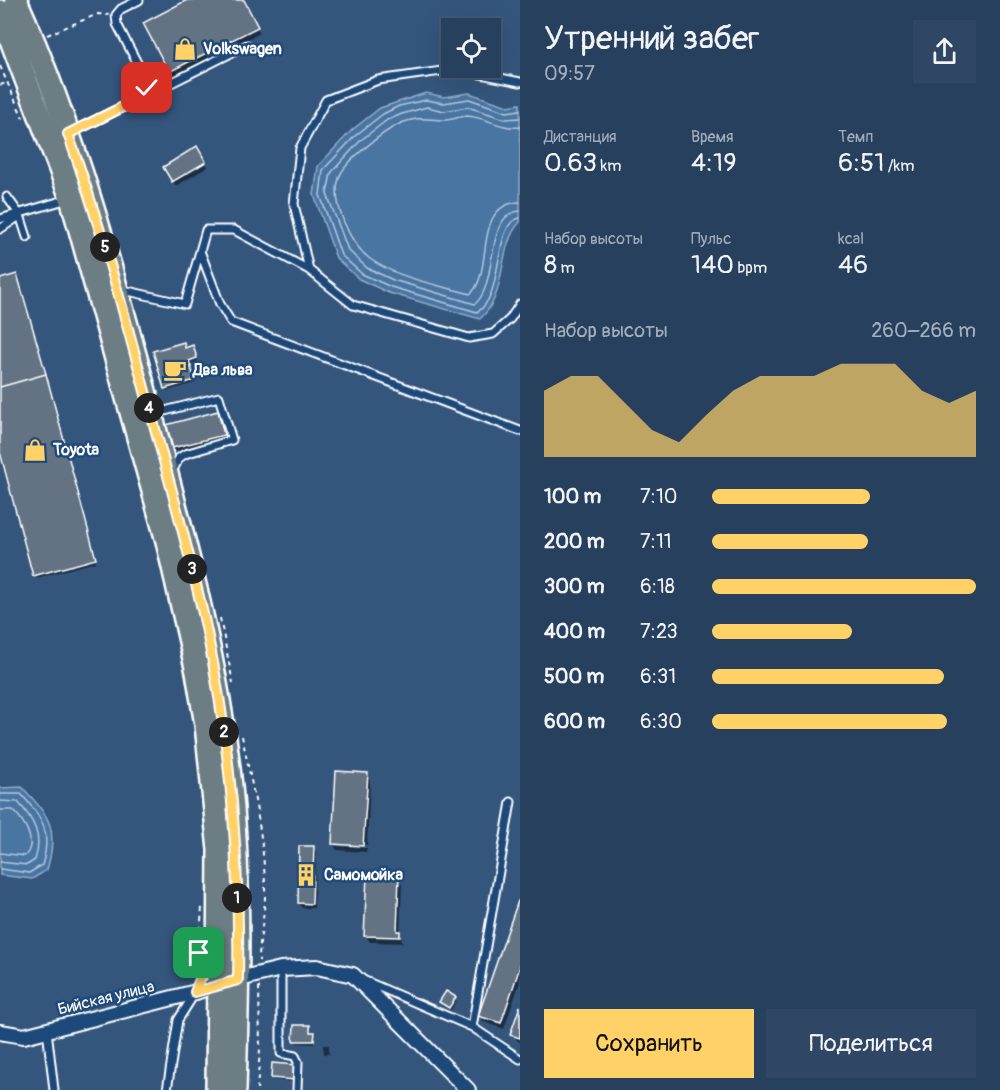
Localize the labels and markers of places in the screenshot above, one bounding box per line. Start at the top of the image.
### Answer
shop icon: Volkswagen [172,36,198,62]
place label: Volkswagen [203,39,282,59]
pin [121,62,172,113]
pin: 5 [90,232,120,262]
cafe icon: Два льва [162,357,188,383]
place label: Два льва [192,360,253,380]
pin: 4 [134,393,164,423]
shop icon: Toyota [22,437,48,463]
place label: Toyota [52,440,100,460]
pin: 3 [177,554,207,584]
pin: 2 [209,717,239,747]
building icon: Самомойка [293,862,319,888]
place label: Самомойка [324,865,404,885]
pin: 1 [222,883,252,913]
pin [173,927,224,978]

